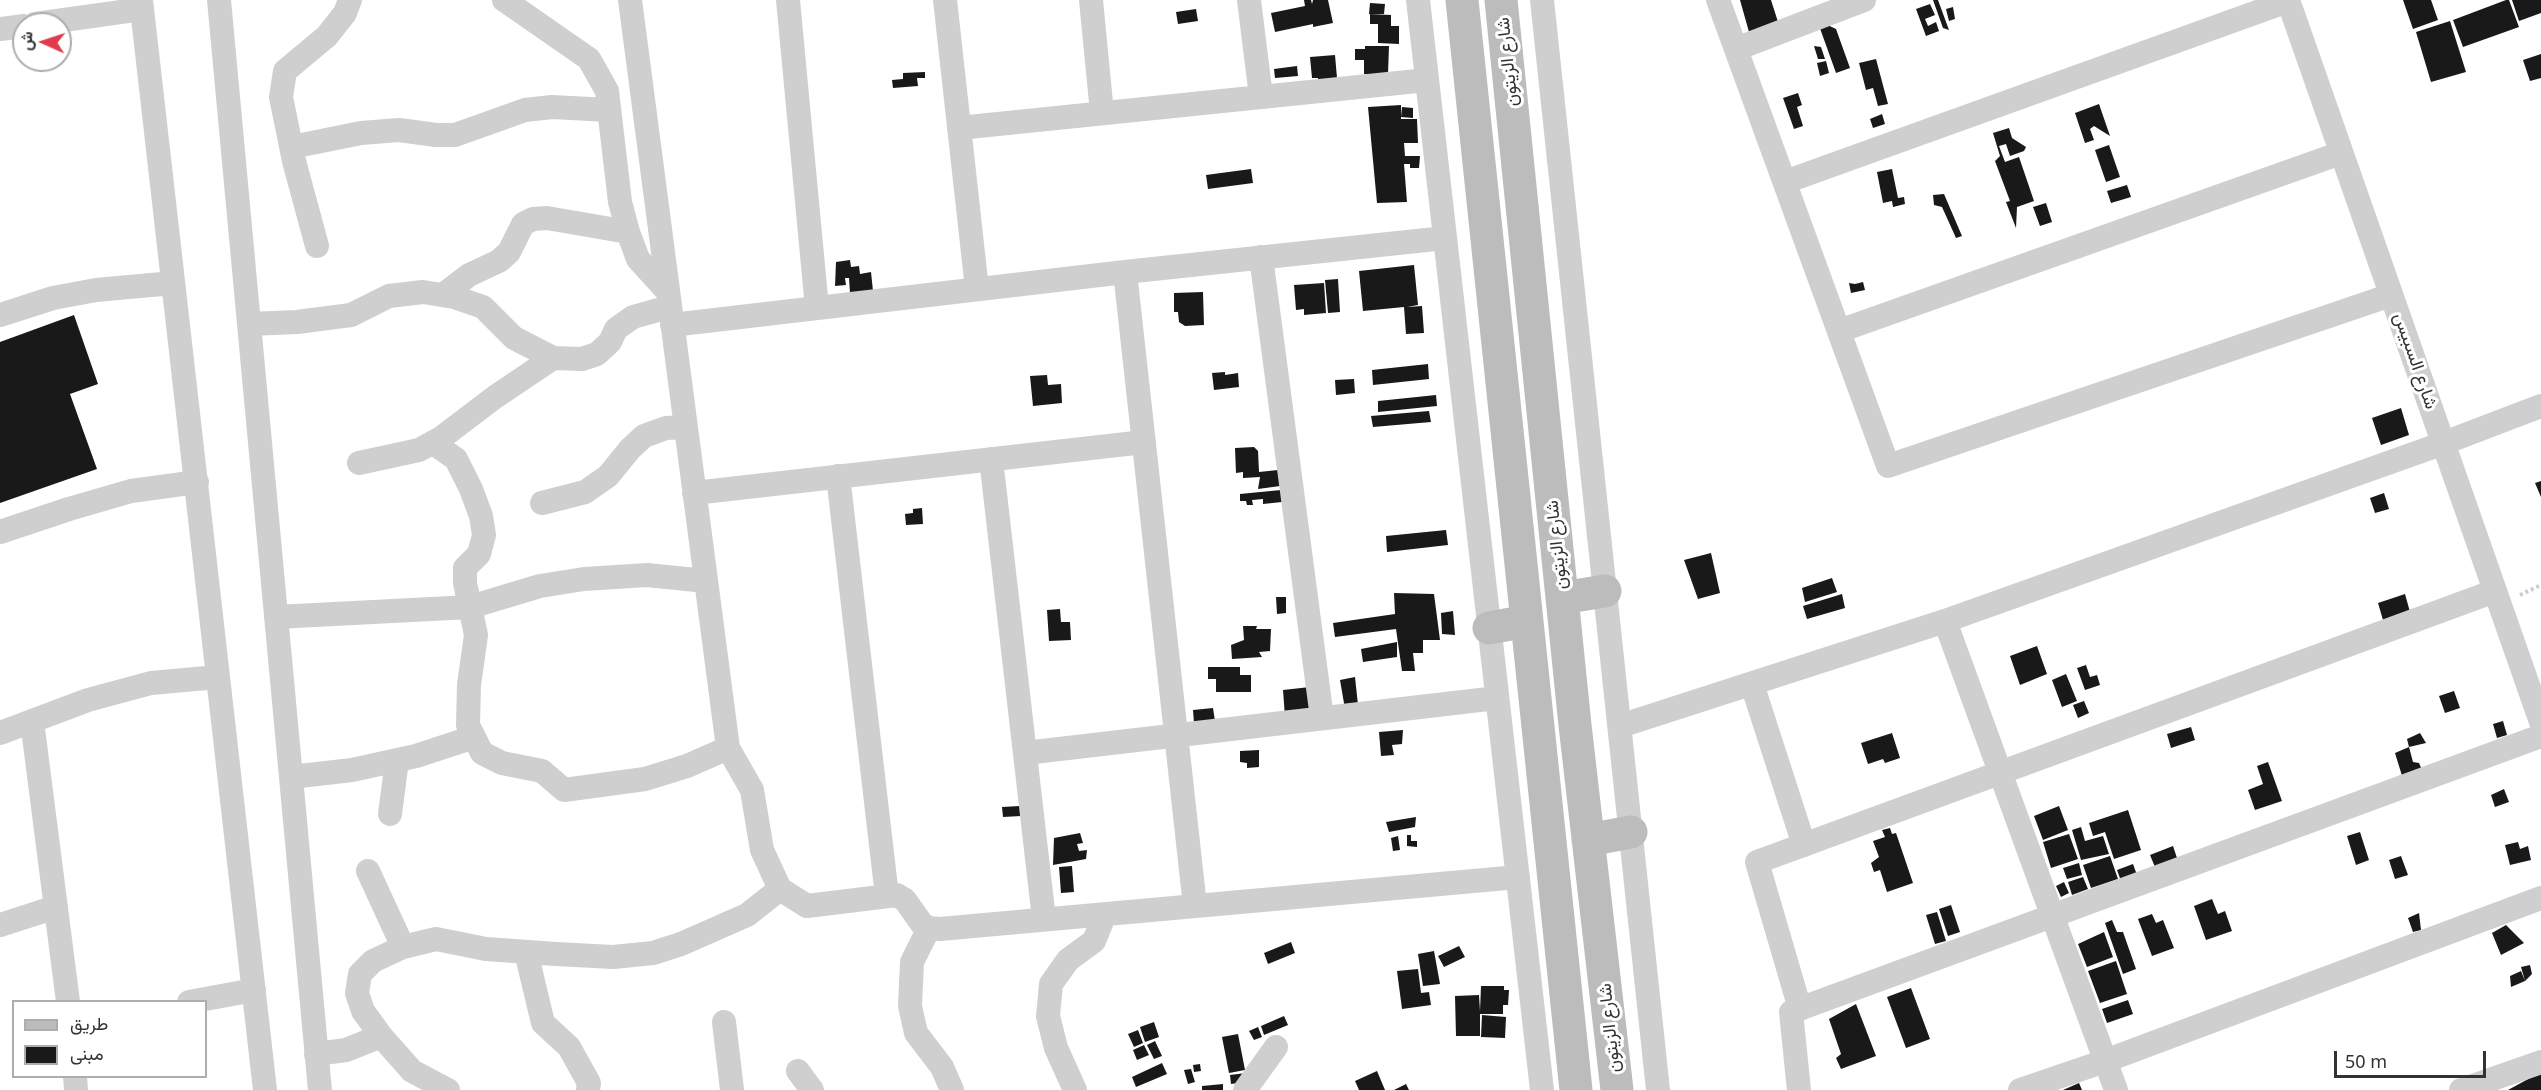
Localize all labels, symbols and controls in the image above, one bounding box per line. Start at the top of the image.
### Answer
north arrow [12,12,72,72]
street label: شارع الزيتون [1493,16,1523,108]
text: ش [15,31,38,51]
street label: شارع السبيس [2388,310,2442,412]
street label: شارع الزيتون [1542,499,1572,591]
street label: شارع الزيتون [1595,982,1625,1074]
legend [12,1000,207,1078]
text: طريق [70,1011,108,1035]
scale bar [2337,1039,2488,1077]
text: مبنى [70,1041,104,1065]
text: 50 m [2345,1049,2387,1073]

